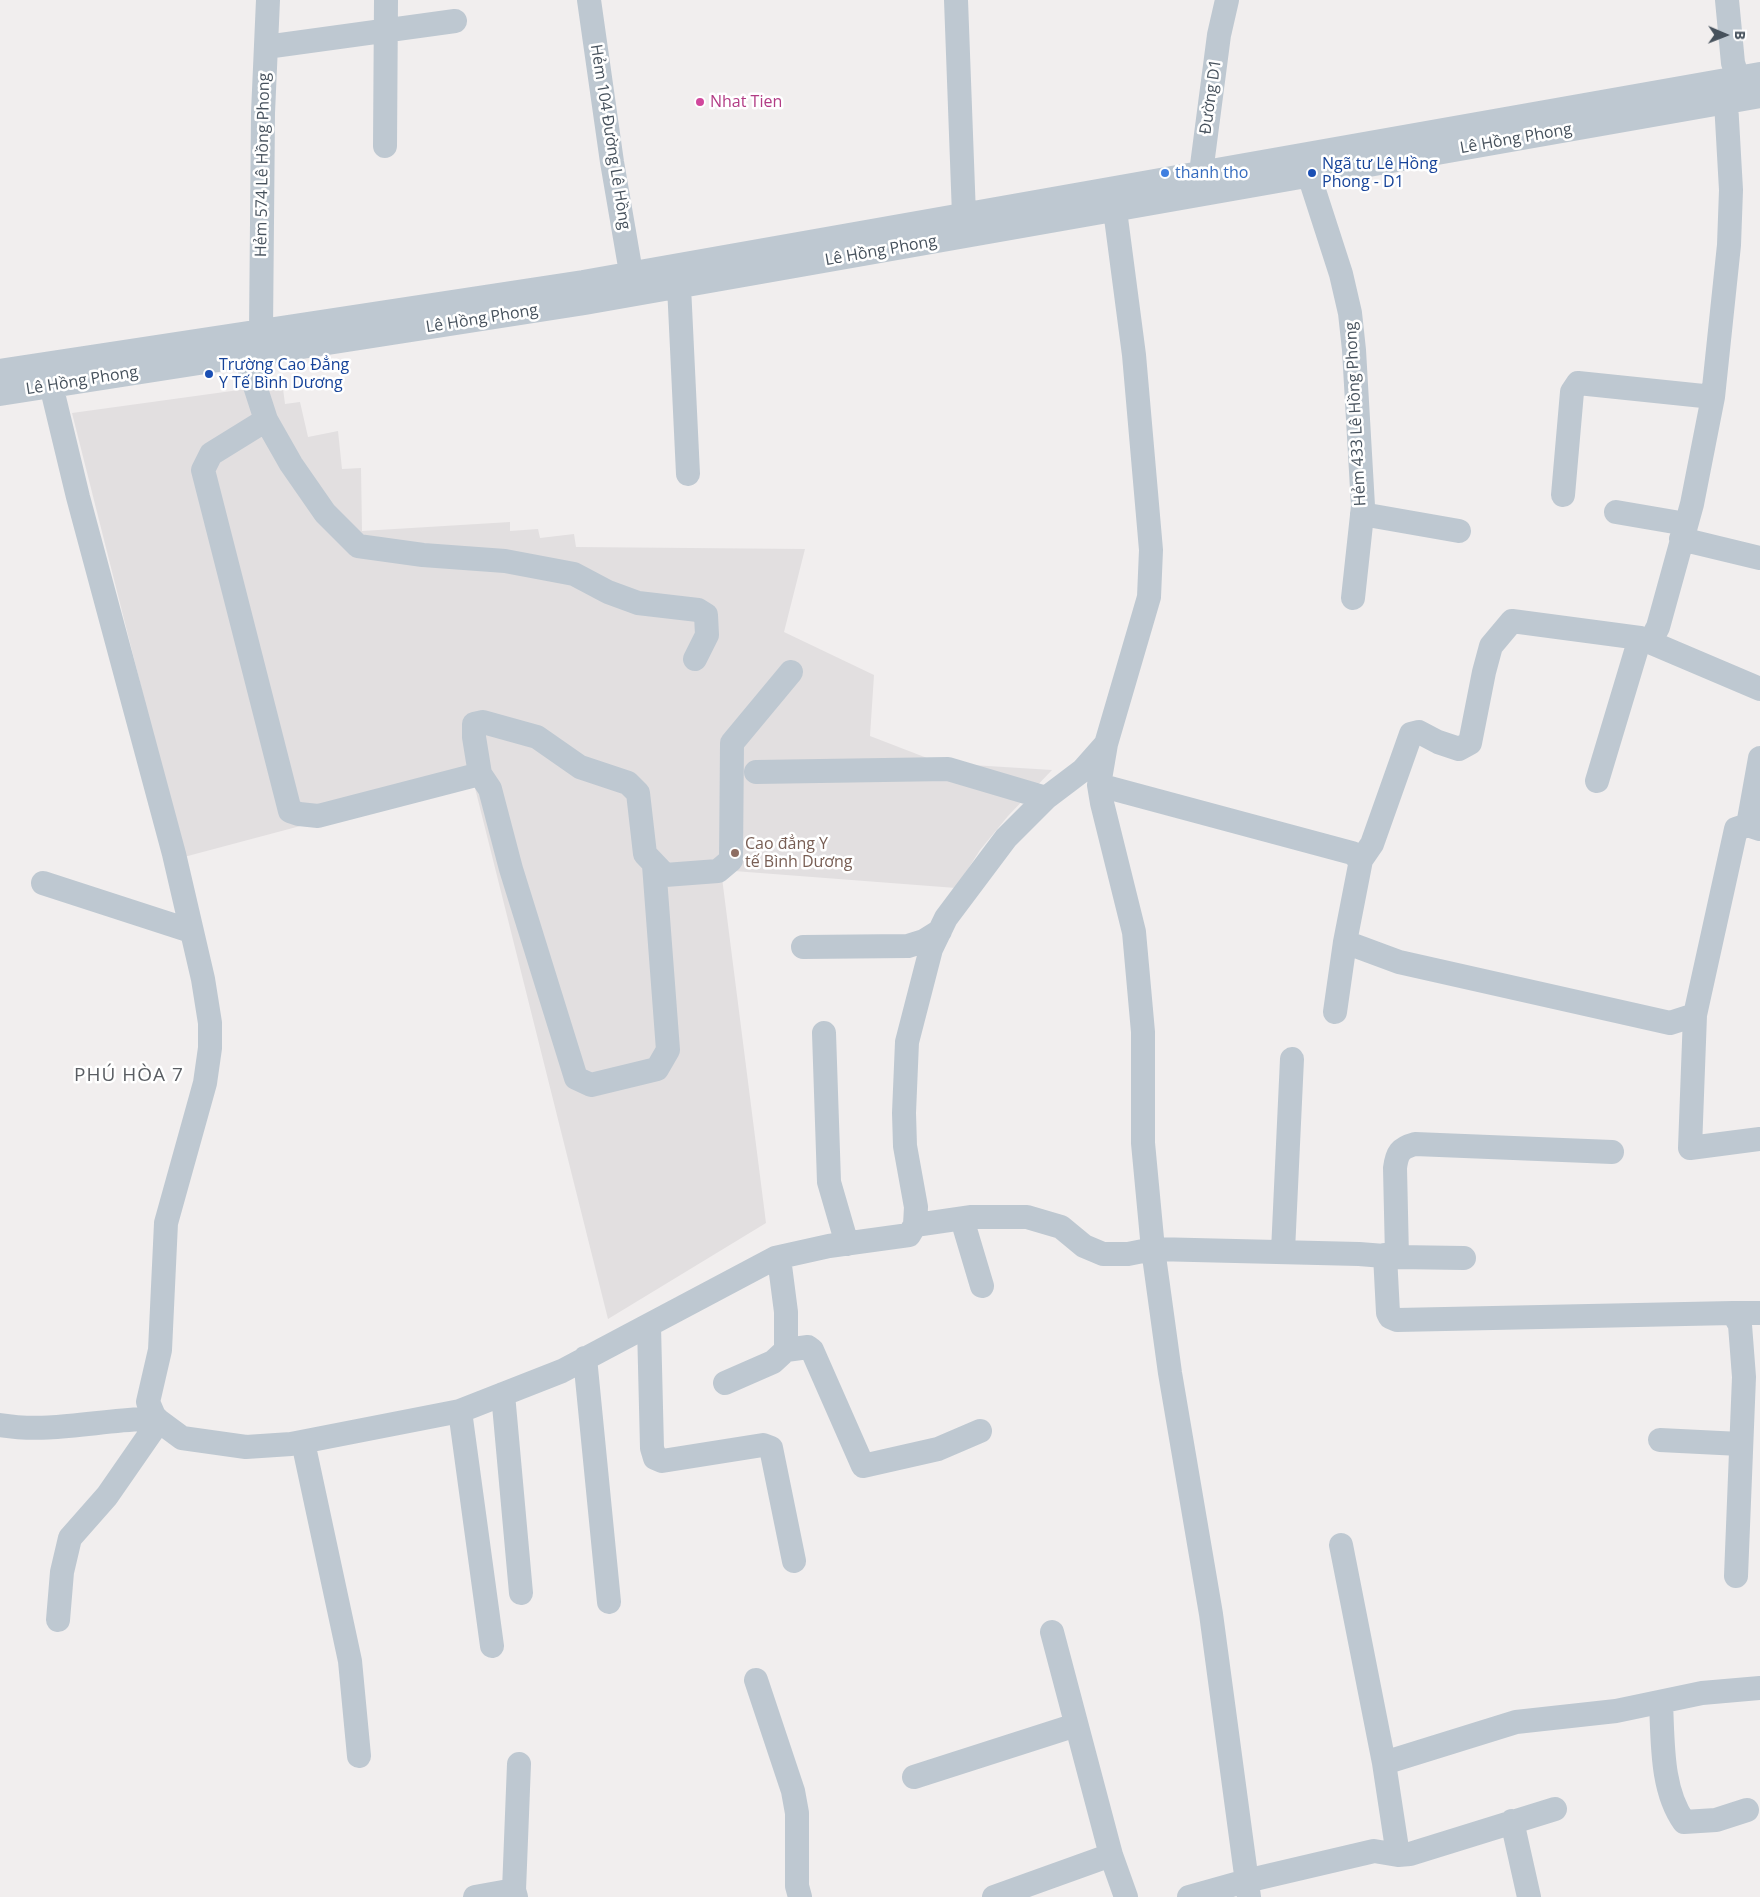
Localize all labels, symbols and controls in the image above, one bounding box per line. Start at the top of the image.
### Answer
north arrow [1700,10,1750,60]
text: B [1731,30,1750,40]
street label: Hẻm 104 Đường Lê Hồng [586,43,634,231]
street label: Đường D1 [1196,58,1226,136]
street label: Hẻm 574 Lê Hồng Phong [252,73,274,257]
place label: Nhat Tien [710,92,782,112]
marker: Nhat Tien [694,96,706,108]
street label: Lê Hồng Phong [1459,120,1573,158]
place label: Ngã tư Lê Hồng Phong - D1 [1322,154,1438,192]
place label: thanh tho [1175,163,1248,183]
marker: thanh tho [1159,167,1171,179]
marker: Ngã tư Lê Hồng Phong - D1 [1306,167,1318,179]
street label: Lê Hồng Phong [824,232,938,270]
street label: Lê Hồng Phong [425,301,539,337]
street label: Hẻm 433 Lê Hồng Phong [1342,321,1370,507]
place label: Trường Cao Đẳng Y Tế Bình Dương [219,355,349,393]
street label: Lê Hồng Phong [25,363,139,399]
marker: Trường Cao Đẳng Y Tế Bình Dương [203,368,215,380]
place label: Cao đẳng Y tế Bình Dương [745,834,852,872]
marker: Cao đẳng Y tế Bình Dương [729,847,741,859]
district label: PHÚ HÒA 7 [73,1065,185,1087]

